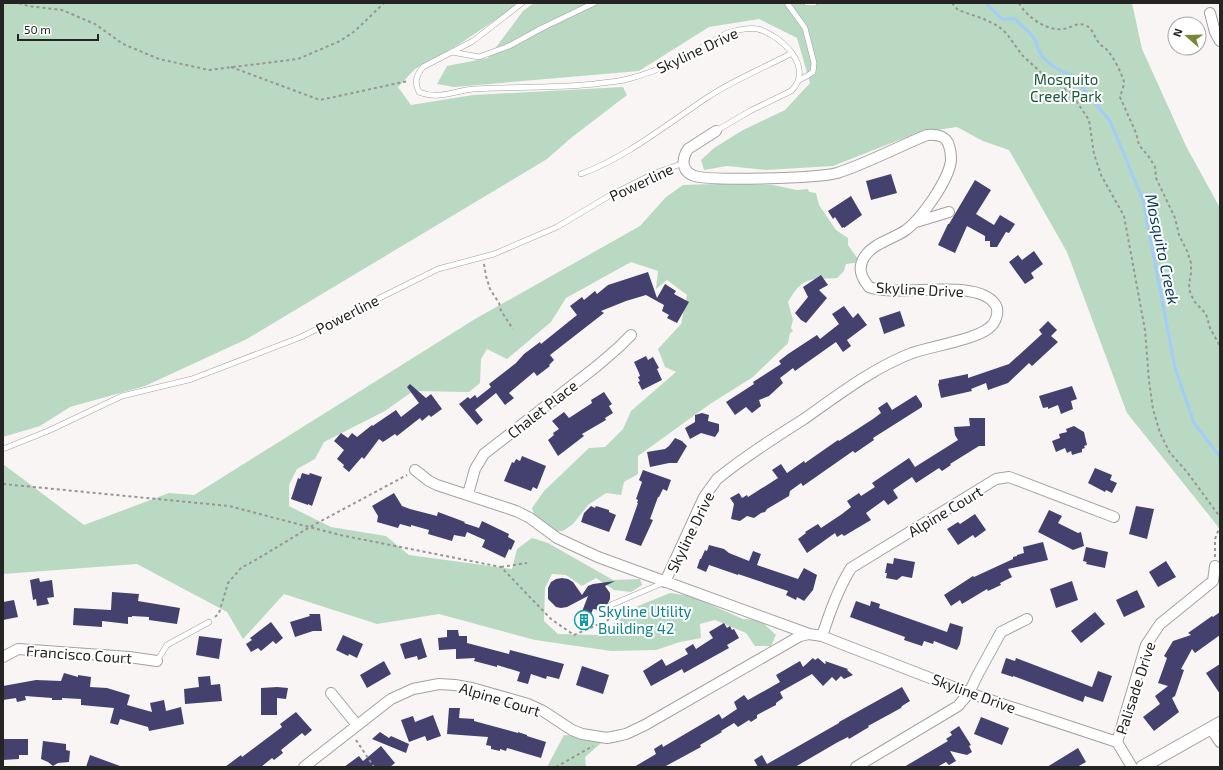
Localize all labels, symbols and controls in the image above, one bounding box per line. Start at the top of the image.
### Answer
scale bar [18,16,98,42]
north arrow [1167,16,1207,56]
text: 50 m [24,22,51,36]
street label: Skyline Drive [653,23,741,77]
text: N [1170,26,1185,38]
park label: Mosquito Creek Park [1030,70,1102,105]
street label: Powerline [606,159,676,205]
water label: Mosquito Creek [1142,192,1184,306]
street label: Skyline Drive [876,278,964,300]
street label: Powerline [312,290,382,338]
street label: Chalet Place [503,376,581,442]
street label: Alpine Court [905,482,986,540]
street label: Skyline Drive [663,489,717,575]
place label: Skyline Utility Building 42 [598,602,692,637]
building icon: Skyline Utility Building 42 [573,609,595,631]
street label: Palisade Drive [1112,639,1158,737]
street label: Francisco Court [26,641,133,667]
street label: Skyline Drive [930,670,1018,716]
street label: Alpine Court [457,678,543,720]

